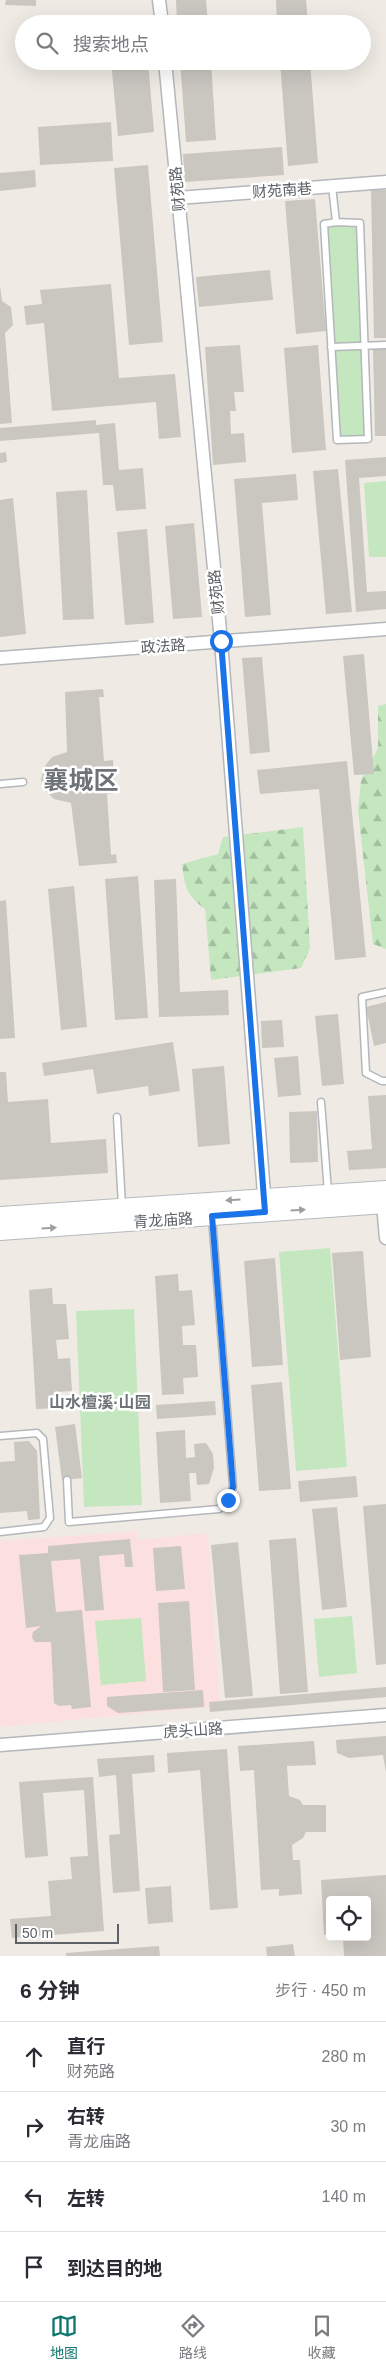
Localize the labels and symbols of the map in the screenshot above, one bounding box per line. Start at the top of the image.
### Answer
street label: 财苑路 [167,166,187,212]
street label: 财苑南巷 [251,179,313,201]
street label: 财苑路 [205,569,227,615]
route start [210,630,233,653]
street label: 政法路 [140,636,186,656]
district label: 襄城区 [43,766,119,794]
one-way arrow [224,1197,240,1205]
one-way arrow [290,1206,306,1214]
street label: 青龙庙路 [132,1209,194,1231]
one-way arrow [41,1223,57,1231]
district label: 山水檀溪·山园 [49,1393,151,1411]
route end [217,1489,240,1512]
street label: 虎头山路 [162,1719,224,1741]
scale bar [15,1921,119,1944]

